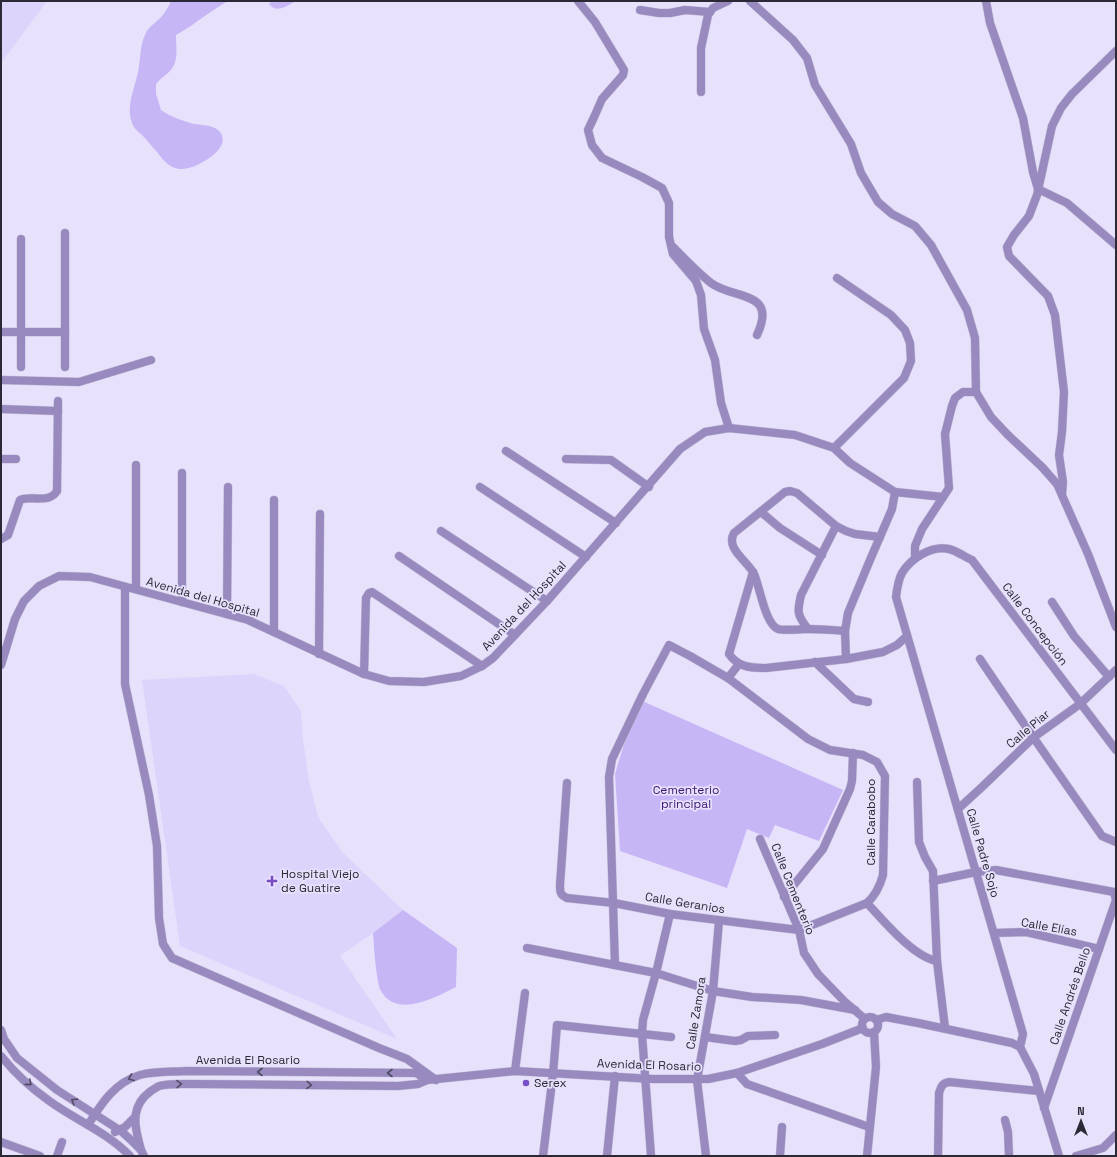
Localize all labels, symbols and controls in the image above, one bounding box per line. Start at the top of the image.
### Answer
street label: Avenida del Hospital [478,558,570,654]
street label: Avenida del Hospital [144,573,262,621]
street label: Calle Concepción [999,579,1071,669]
street label: Calle Piar [1003,706,1054,752]
street label: Calle Carabobo [863,779,879,865]
park label: Cementerio principal [653,782,719,812]
street label: Calle Padre Sojo [963,807,1003,899]
street label: Calle Cementerio [767,841,819,937]
place label: Hospital Viejo de Guatire [281,866,359,896]
marker: Hospital Viejo de Guatire [266,875,278,887]
street label: Calle Geranios [644,889,726,917]
street label: Calle Elías [1020,914,1078,940]
street label: Calle Andrés Bello [1046,945,1094,1047]
street label: Calle Zamora [682,975,710,1051]
street label: Avenida El Rosario [196,1052,300,1068]
street label: Avenida El Rosario [596,1055,702,1075]
one-way arrow [257,1068,263,1076]
one-way arrow [387,1069,393,1077]
one-way arrow [128,1074,135,1082]
place label: Serex [534,1075,567,1091]
one-way arrow [24,1078,31,1085]
marker: Serex [521,1078,531,1088]
one-way arrow [176,1080,182,1088]
one-way arrow [306,1081,312,1089]
one-way arrow [71,1099,78,1106]
north arrow [1061,1101,1101,1141]
text: N [1077,1104,1085,1118]

